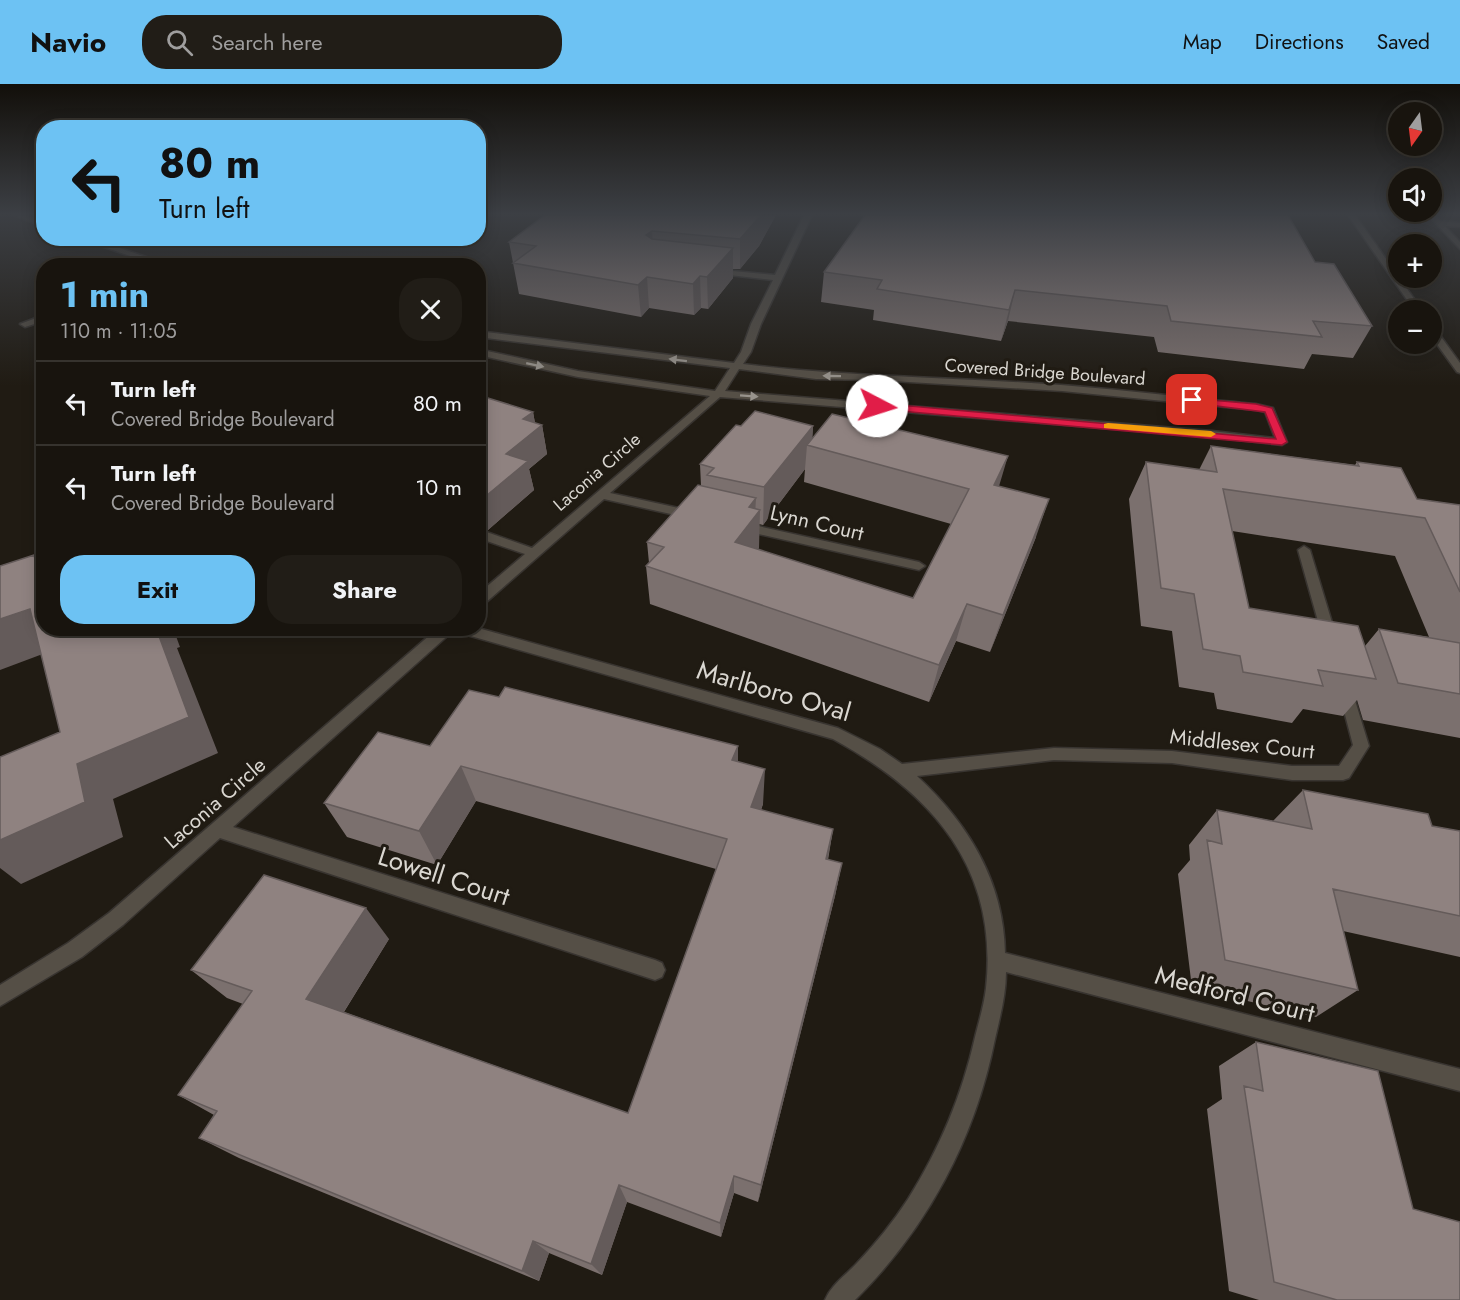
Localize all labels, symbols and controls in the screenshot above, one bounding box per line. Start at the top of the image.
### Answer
search box [142,15,562,69]
text: Navio [30,22,106,63]
icon: search [163,26,196,59]
text: Search here [211,26,322,58]
text: Map [1183,27,1222,57]
text: Directions [1255,27,1344,57]
text: Saved [1377,27,1430,57]
north arrow [1388,102,1442,156]
map controls [1388,102,1442,354]
text: 80 m [159,133,260,194]
icon: left [60,144,138,222]
button: sound [1388,168,1442,222]
text: Turn left [159,189,249,228]
button: + [1388,234,1442,288]
text: 1 min [60,268,149,320]
button: close [399,278,462,341]
button: − [1388,300,1442,354]
text: 110 m · 11:05 [60,317,177,346]
street label: Covered Bridge Boulevard [944,352,1146,392]
one-way arrow [669,355,688,364]
one-way arrow [526,361,545,370]
one-way arrow [822,371,841,381]
text: Turn left [111,373,196,405]
position arrow [845,374,909,438]
pin [1166,374,1217,425]
icon: arrive [1175,383,1208,416]
icon: left [60,387,93,420]
text: 80 m [413,387,462,419]
one-way arrow [740,391,759,400]
text: Covered Bridge Boulevard [111,405,335,434]
street label: Laconia Circle [548,427,646,517]
text: Turn left [111,457,196,489]
icon: left [60,471,93,504]
text: 10 m [415,471,462,503]
text: Covered Bridge Boulevard [111,489,335,518]
street label: Lynn Court [767,498,867,548]
button: Exit [60,555,255,624]
button: Share [267,555,462,624]
street label: Marlboro Oval [692,651,856,731]
street label: Middlesex Court [1168,721,1316,767]
street label: Laconia Circle [157,750,273,856]
street label: Lowell Court [373,837,516,915]
street label: Medford Court [1151,956,1320,1032]

